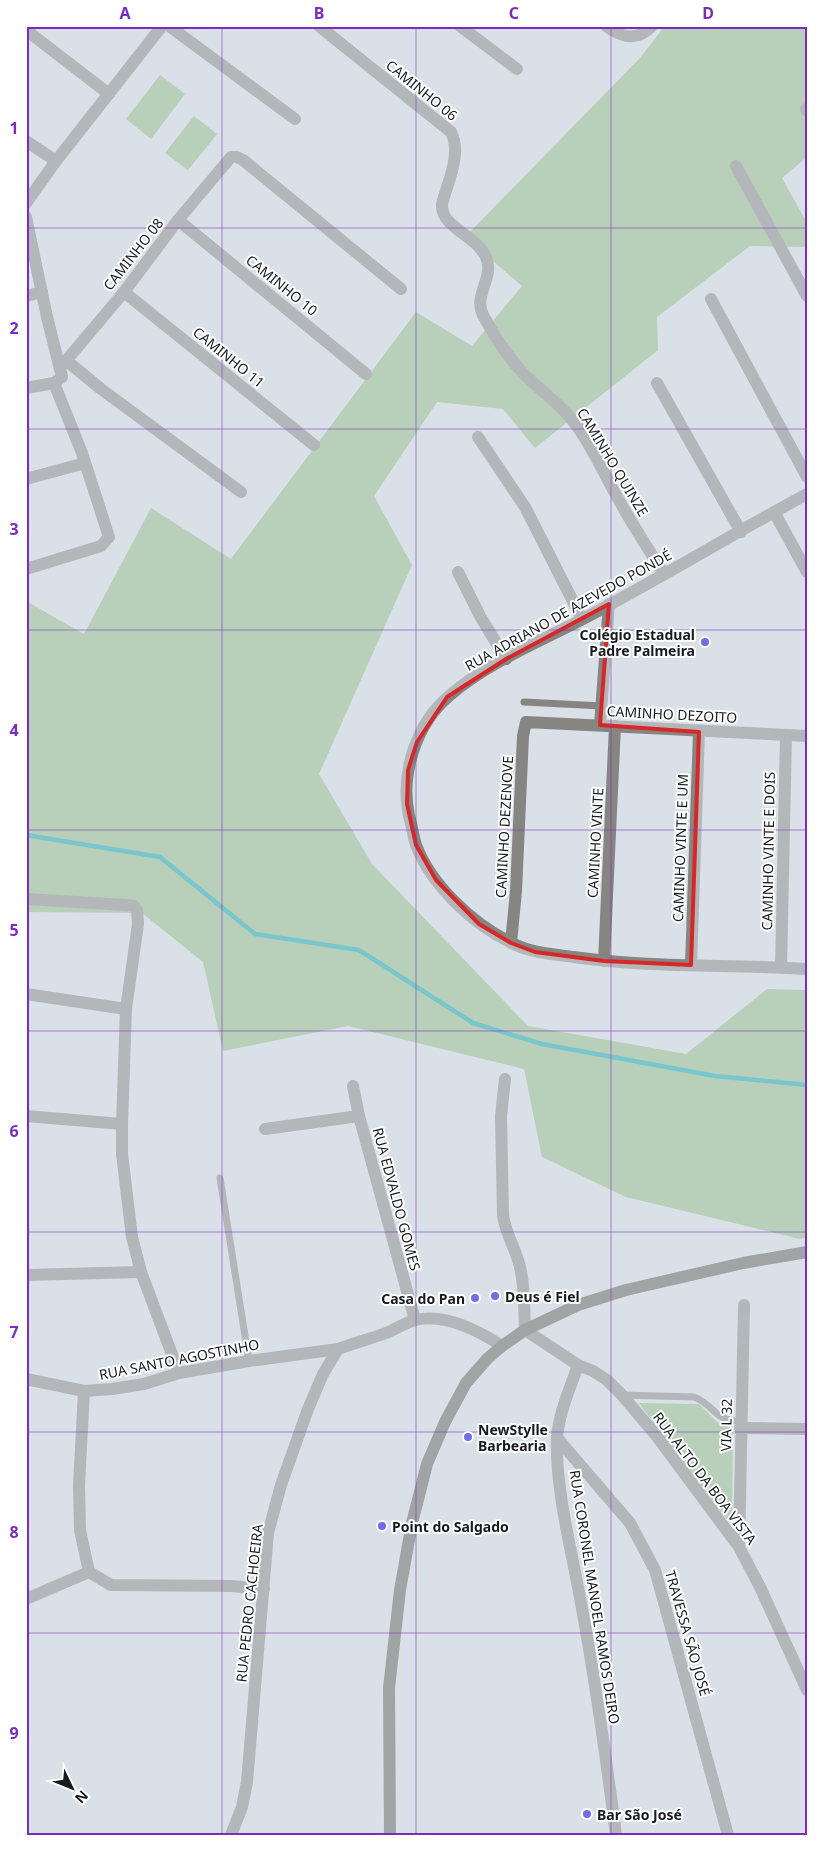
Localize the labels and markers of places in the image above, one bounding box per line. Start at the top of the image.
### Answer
place label: Colégio Estadual Padre Palmeira [579,625,695,660]
marker: Colégio Estadual Padre Palmeira [699,636,711,648]
place label: Deus é Fiel [505,1287,580,1306]
place label: Casa do Pan [381,1289,465,1308]
marker: Deus é Fiel [489,1290,501,1302]
marker: Casa do Pan [469,1292,481,1304]
place label: NewStylle Barbearia [478,1420,548,1455]
marker: NewStylle Barbearia [462,1431,474,1443]
place label: Point do Salgado [392,1517,509,1536]
marker: Point do Salgado [376,1520,388,1532]
place label: Bar São José [597,1805,682,1824]
marker: Bar São José [581,1808,593,1820]

